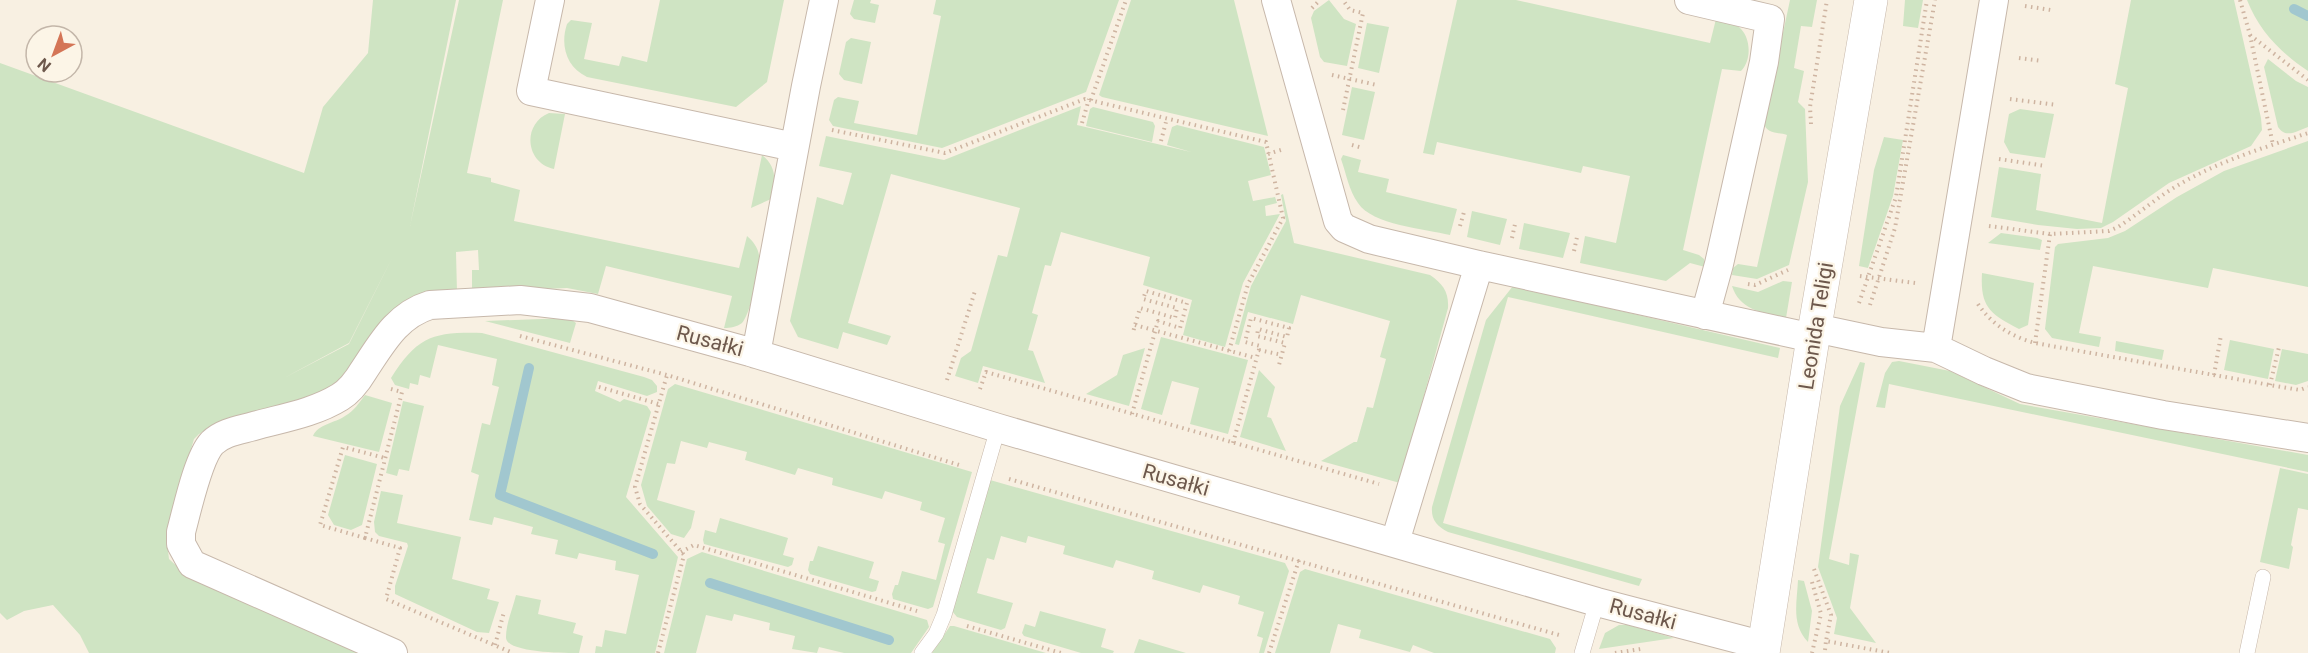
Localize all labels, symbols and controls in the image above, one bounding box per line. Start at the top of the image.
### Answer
north arrow [24,24,84,84]
text: N [34,54,55,76]
street label: Leonida Teligi [1794,260,1838,392]
street label: Rusałki [674,321,746,361]
street label: Rusałki [1140,459,1212,501]
street label: Rusałki [1607,594,1679,634]

